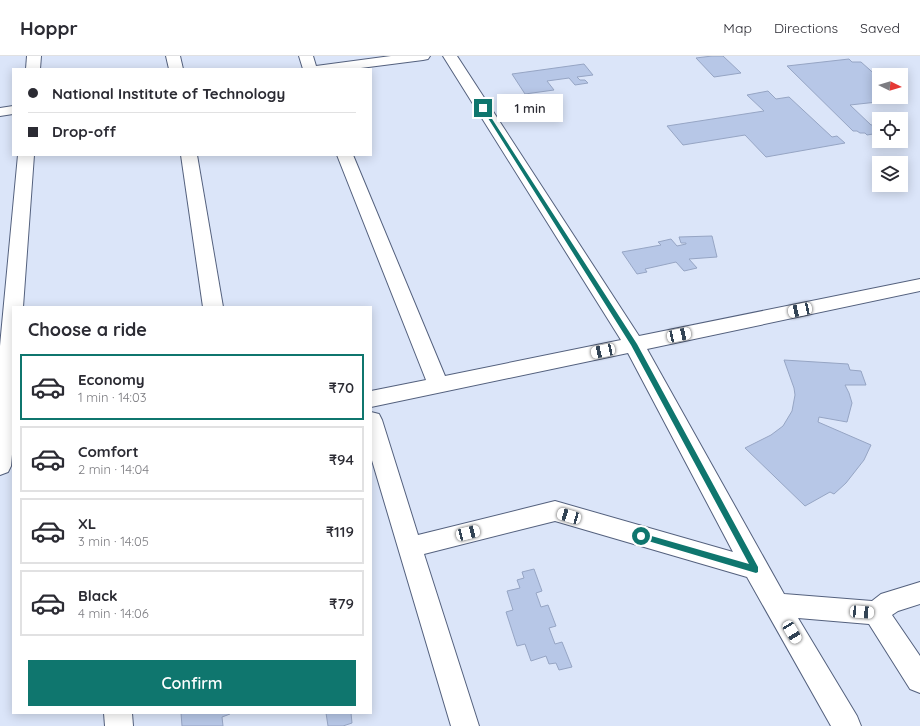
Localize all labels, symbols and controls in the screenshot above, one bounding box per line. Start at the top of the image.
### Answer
text: Hoppr [20,16,78,40]
text: Map [723,19,752,37]
text: Directions [774,19,838,37]
text: Saved [860,19,900,37]
north arrow [872,68,908,104]
map controls [872,68,908,192]
text: National Institute of Technology [52,84,285,103]
callout: 1 min [497,94,563,122]
route end [474,99,492,117]
text: 1 min [514,100,546,116]
button: locate [872,112,908,148]
text: Drop-off [52,122,116,141]
button: layers [872,156,908,192]
car [787,302,813,318]
text: Choose a ride [28,318,147,341]
car [666,327,692,343]
car [590,343,616,359]
icon: car [30,369,66,405]
text: Economy [78,370,145,389]
text: ₹70 [328,378,354,397]
text: 1 min · 14:03 [78,389,147,405]
icon: car [30,441,66,477]
text: Comfort [78,442,139,461]
text: ₹94 [329,450,354,469]
text: 2 min · 14:04 [78,461,149,477]
car [556,507,582,525]
icon: car [30,513,66,549]
text: XL [78,514,96,533]
text: ₹119 [326,522,354,541]
car [455,524,481,542]
route start [632,527,650,545]
text: 3 min · 14:05 [78,533,149,549]
icon: car [30,585,66,621]
text: Black [78,586,118,605]
text: ₹79 [329,594,354,613]
text: 4 min · 14:06 [78,605,149,621]
car [850,605,874,619]
car [781,619,803,645]
button: Confirm [28,660,356,706]

